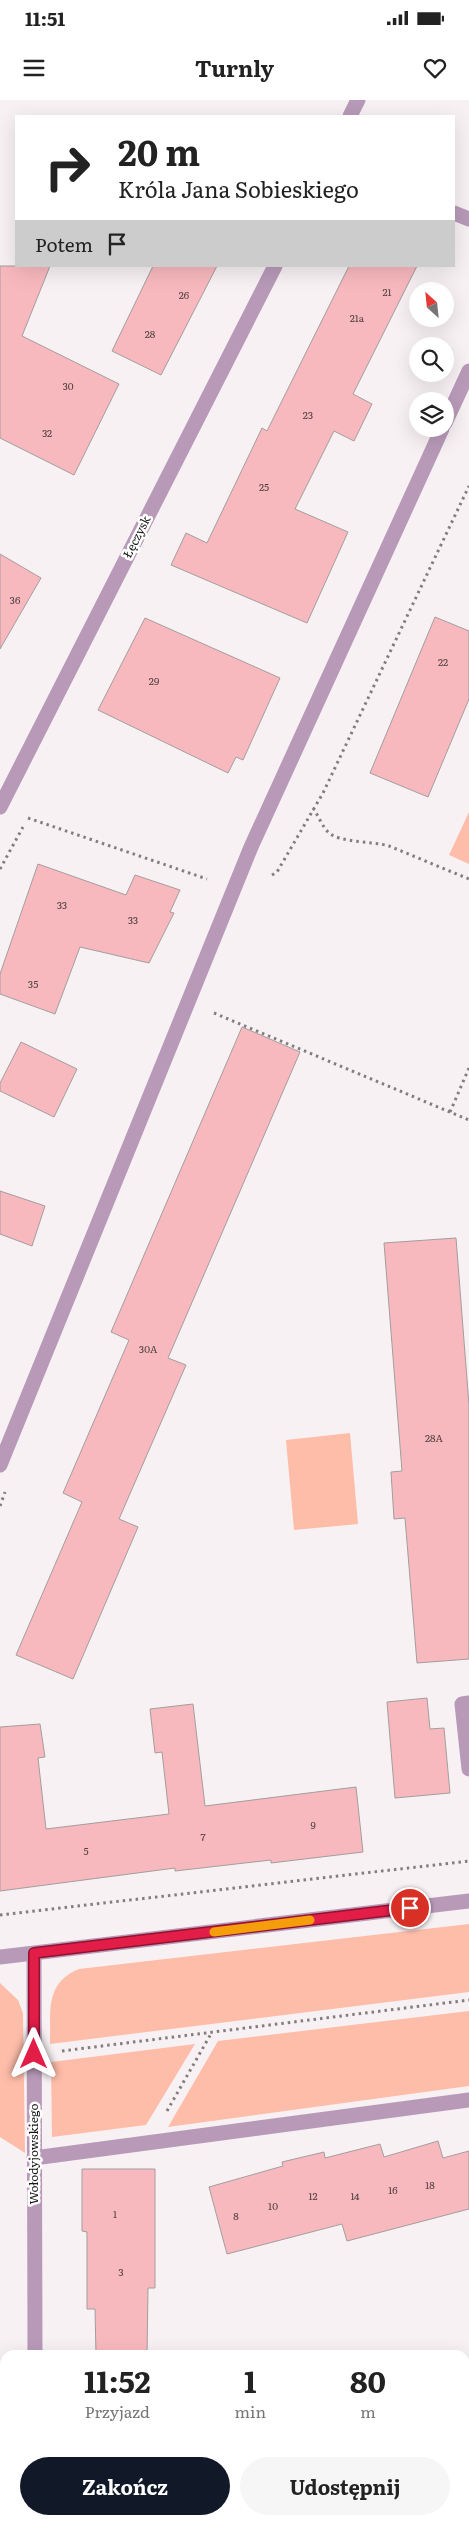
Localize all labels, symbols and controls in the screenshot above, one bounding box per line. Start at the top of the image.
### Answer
text: 11:51 [25,4,65,32]
text: Turnly [195,51,274,84]
icon: menu [20,54,48,82]
icon: heart [421,54,449,82]
text: 20 m [118,125,200,177]
icon: right [35,135,100,200]
text: Króla Jana Sobieskiego [118,172,359,205]
text: Potem [35,230,93,258]
icon: arrive [103,230,131,258]
north arrow [409,282,454,328]
map controls [409,282,454,437]
house number: 21 [382,284,392,299]
house number: 26 [179,287,190,302]
house number: 21a [350,310,365,325]
house number: 28 [145,326,156,341]
button: search [409,337,454,382]
house number: 30 [62,378,74,393]
button: layers [409,392,454,437]
house number: 23 [303,407,313,422]
house number: 32 [42,425,52,440]
house number: 25 [259,479,269,494]
street label: Łęczysk [118,512,155,561]
house number: 36 [10,592,21,607]
house number: 22 [438,654,448,669]
house number: 29 [149,673,159,688]
house number: 33 [57,897,67,912]
house number: 33 [128,912,138,927]
house number: 35 [28,976,38,991]
house number: 30A [139,1341,158,1356]
house number: 28A [425,1430,444,1445]
house number: 9 [310,1817,316,1832]
house number: 7 [200,1829,206,1844]
house number: 5 [83,1843,89,1858]
pin [389,1887,431,1929]
icon: arrive [396,1894,424,1922]
position arrow [7,2027,59,2079]
street label: Wołodyjowskiego [24,2103,42,2205]
house number: 18 [425,2177,435,2192]
house number: 16 [388,2182,398,2197]
house number: 12 [308,2188,318,2203]
house number: 14 [350,2188,360,2203]
house number: 10 [268,2198,278,2213]
house number: 1 [113,2206,117,2221]
house number: 8 [233,2208,239,2223]
house number: 3 [118,2264,124,2279]
text: 11:52 [84,2358,151,2402]
text: 1 [244,2358,257,2402]
text: 80 [350,2358,386,2402]
text: Przyjazd [85,2399,150,2423]
text: min [235,2399,266,2423]
text: m [360,2399,376,2423]
button: Zakończ [20,2457,230,2515]
button: Udostępnij [240,2457,450,2515]

